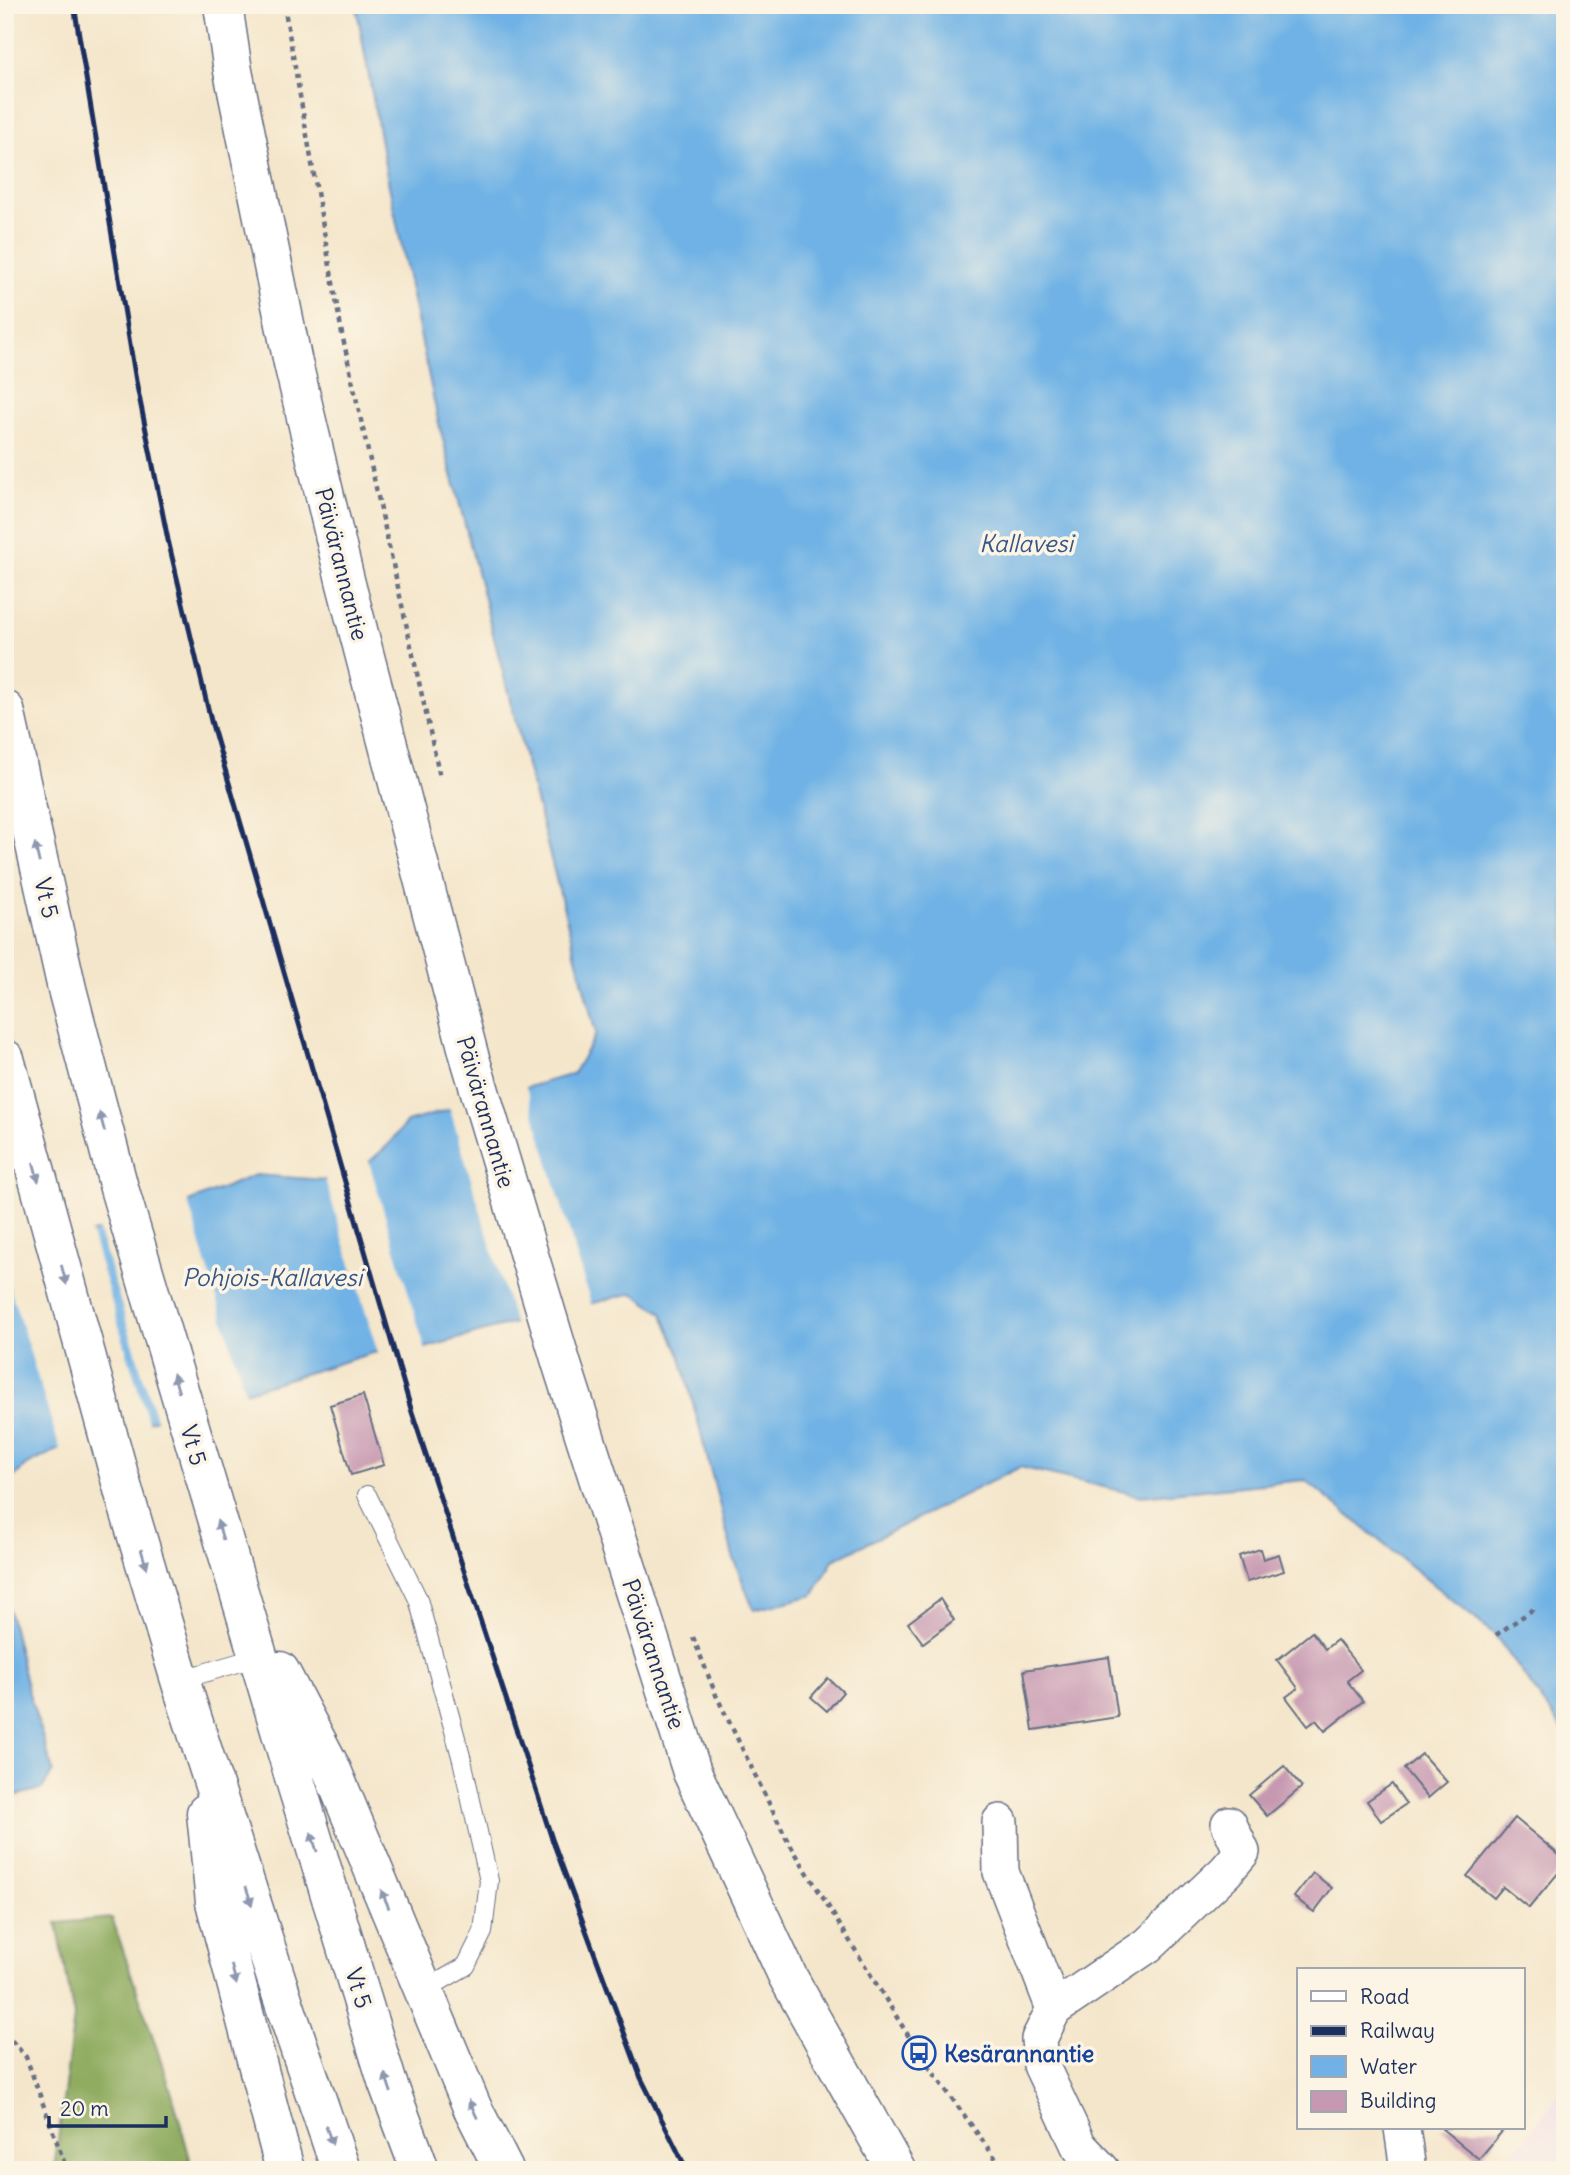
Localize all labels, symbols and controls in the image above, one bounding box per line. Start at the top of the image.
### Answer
street label: Päivärannantie [309,485,375,643]
water label: Kallavesi [979,528,1075,558]
one-way arrow [31,842,42,864]
street label: Vt 5 [28,875,66,921]
street label: Päivärannantie [451,1033,521,1191]
one-way arrow [96,1111,107,1133]
one-way arrow [31,1161,42,1183]
water label: Pohjois-Kallavesi [182,1262,365,1292]
one-way arrow [60,1265,70,1286]
one-way arrow [170,1371,181,1393]
street label: Vt 5 [174,1421,214,1469]
one-way arrow [214,1519,224,1540]
one-way arrow [139,1549,149,1570]
street label: Päivärannantie [616,1575,692,1733]
one-way arrow [308,1831,318,1852]
one-way arrow [245,1886,255,1907]
one-way arrow [379,1889,391,1909]
one-way arrow [229,1964,240,1986]
street label: Vt 5 [339,1964,379,2012]
legend [1297,1968,1524,2130]
text: Road [1360,1983,1409,2010]
text: Railway [1360,2017,1435,2044]
bus stop icon: Kesärannantie [900,2034,938,2072]
place label: Kesärannantie [944,2039,1094,2068]
text: Water [1360,2053,1418,2080]
one-way arrow [382,2072,393,2093]
scale bar [49,2084,166,2128]
text: Building [1360,2087,1436,2114]
text: 20 m [60,2095,109,2122]
one-way arrow [467,2099,479,2119]
one-way arrow [323,2125,334,2146]

